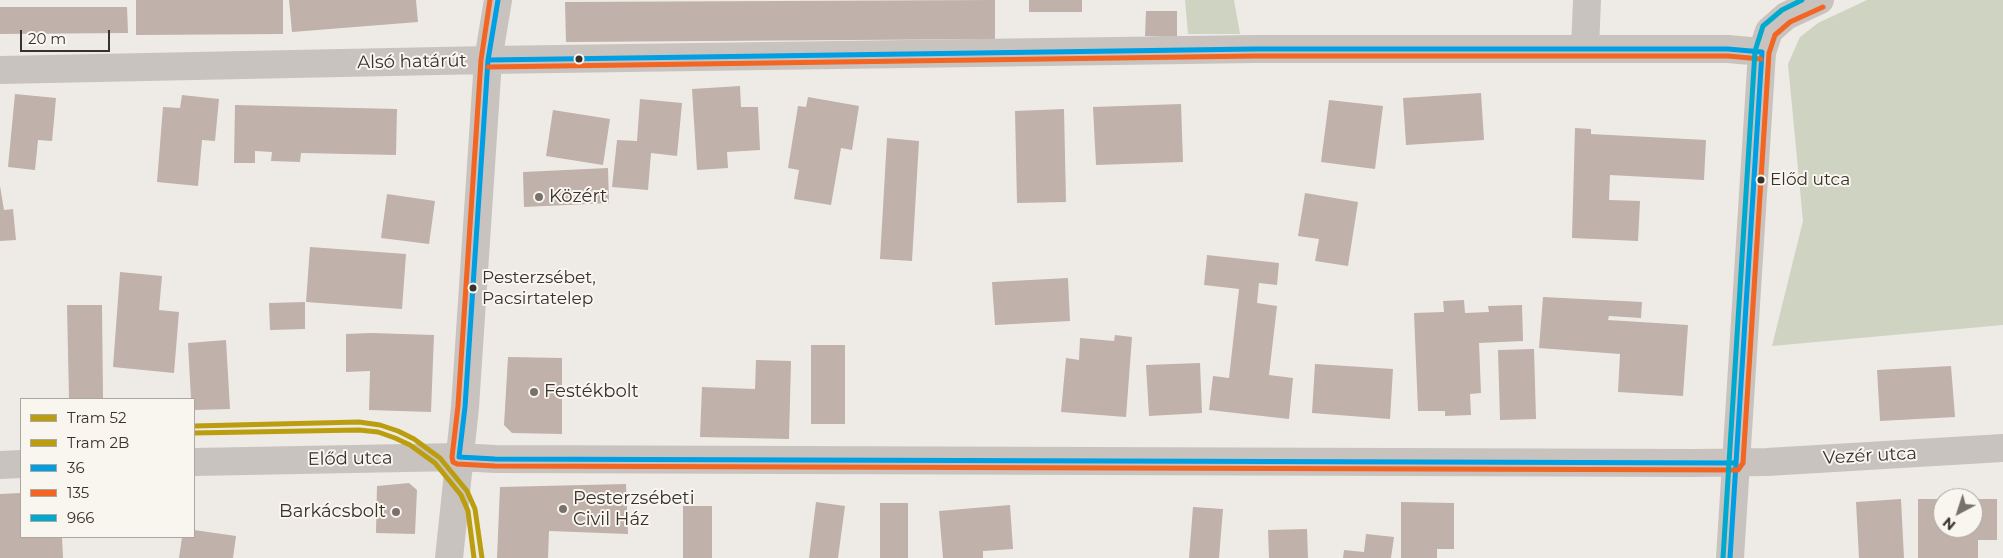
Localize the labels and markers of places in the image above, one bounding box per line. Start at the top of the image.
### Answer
unlabelled marker [574,54,584,64]
place label: Előd utca [1770,170,1850,190]
marker: Előd utca [1756,175,1766,185]
place label: Közért [549,186,607,208]
marker: Közért [533,191,545,203]
place label: Pesterzsébet, Pacsirtatelep [482,268,596,308]
marker: Pesterzsébet, Pacsirtatelep [468,283,478,293]
place label: Festékbolt [544,381,639,403]
marker: Festékbolt [528,386,540,398]
place label: Pesterzsébeti Civil Ház [573,488,694,530]
place label: Barkácsbolt [279,501,386,523]
marker: Pesterzsébeti Civil Ház [557,503,569,515]
marker: Barkácsbolt [390,506,402,518]

